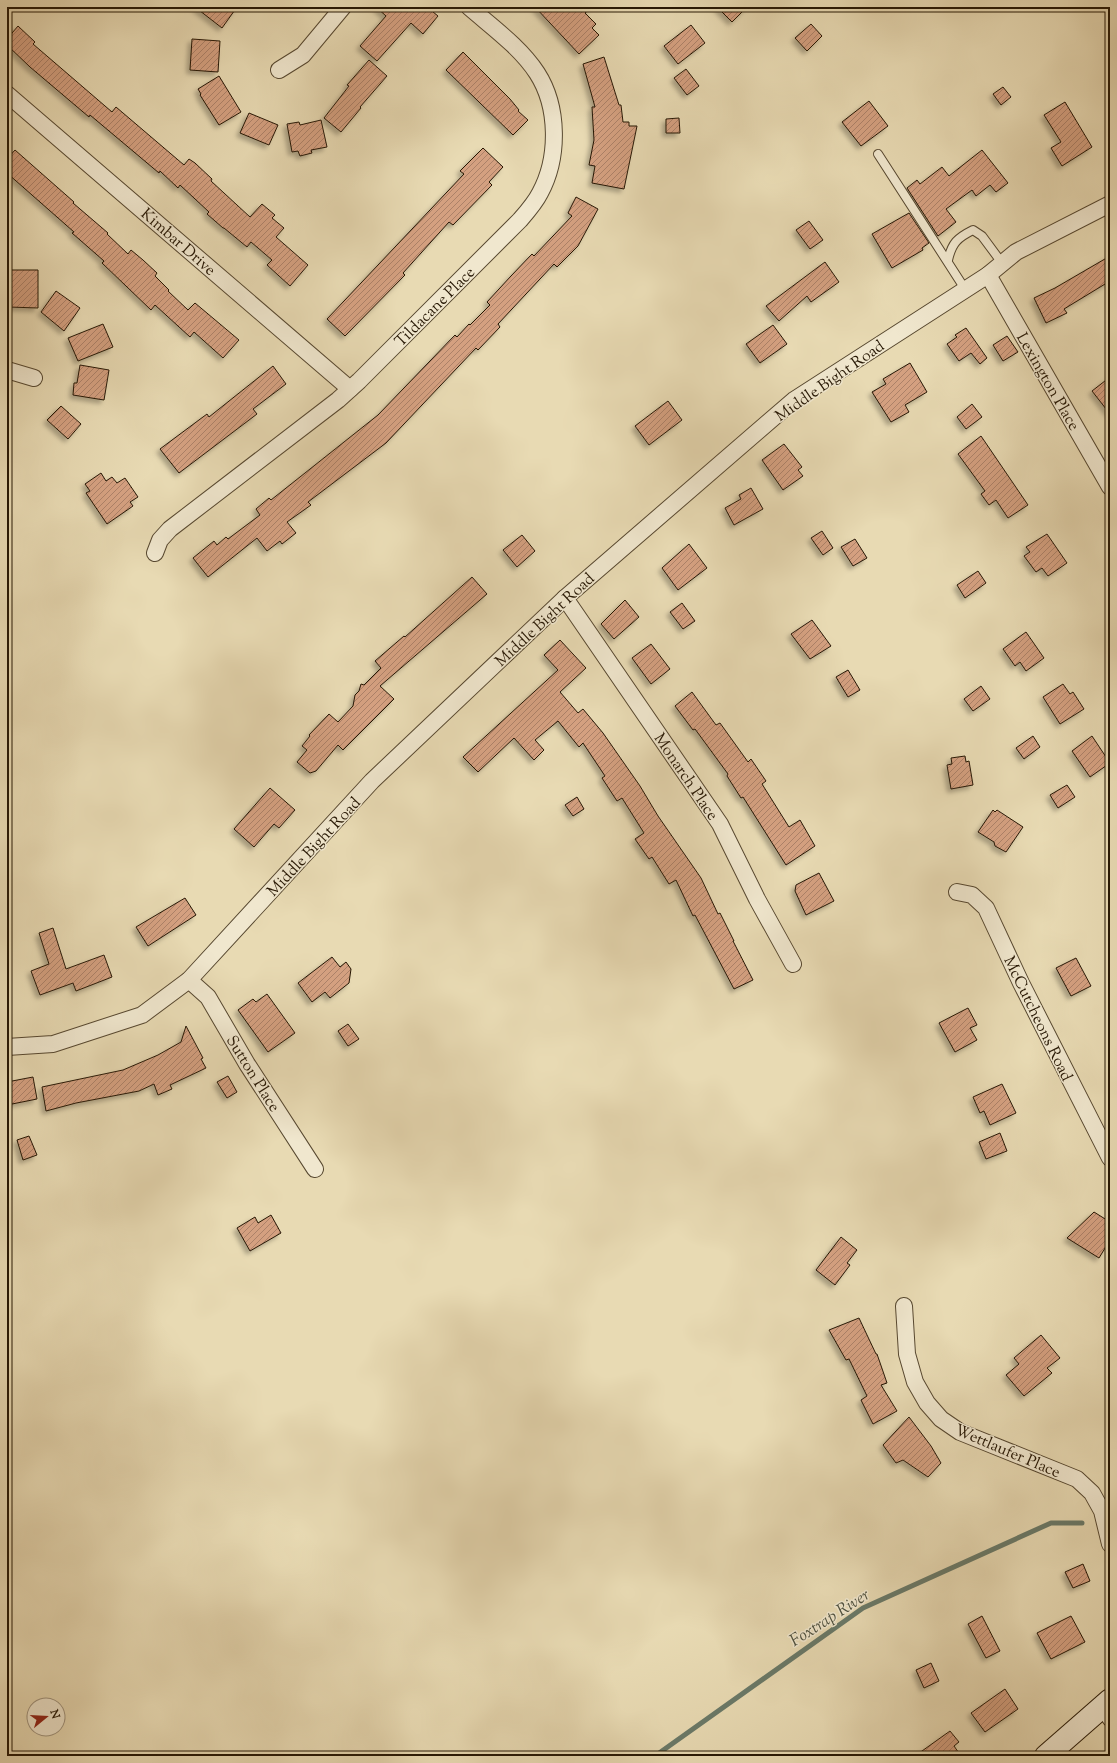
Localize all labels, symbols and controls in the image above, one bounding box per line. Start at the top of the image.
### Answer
street label: Kimbar Drive [135,204,220,282]
street label: Tildacane Place [390,262,481,353]
street label: Lexington Place [1009,329,1084,436]
street label: Middle Bight Road [771,336,890,428]
street label: Middle Bight Road [491,569,601,673]
street label: Monarch Place [647,729,723,826]
street label: Middle Bight Road [263,793,367,903]
street label: McCutcheons Road [996,953,1077,1086]
street label: Sutton Place [219,1031,285,1117]
street label: Wettlaufer Place [951,1420,1063,1485]
water label: Foxtrap River [785,1584,875,1654]
north arrow [26,1697,66,1737]
text: N [45,1707,64,1721]

